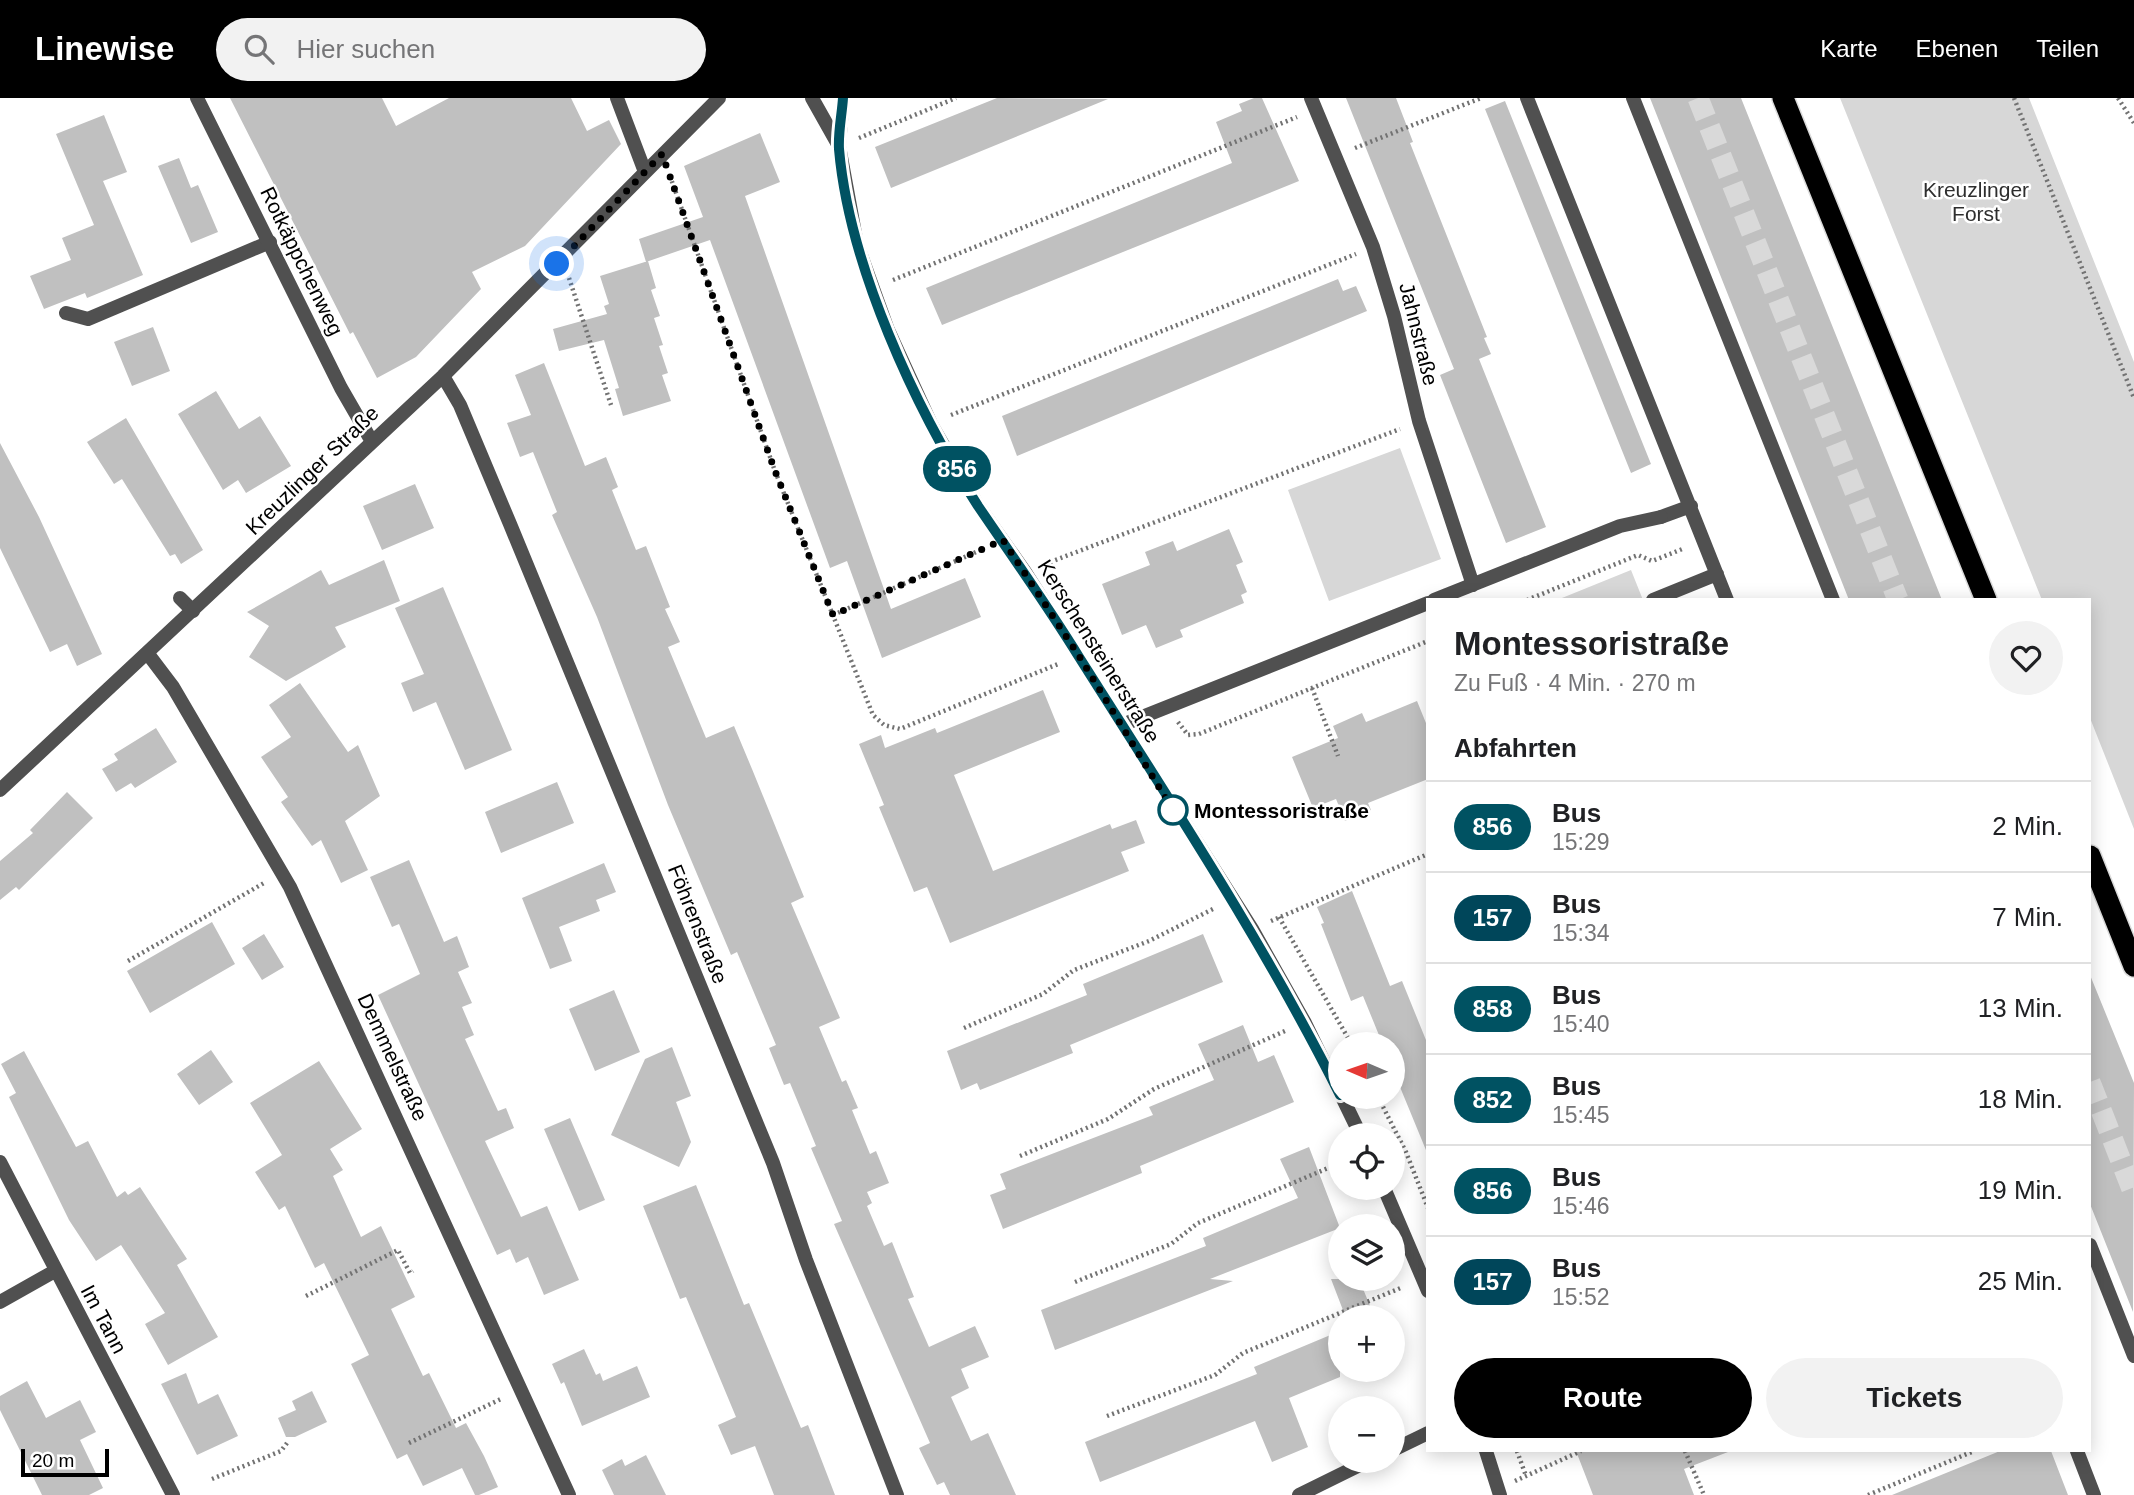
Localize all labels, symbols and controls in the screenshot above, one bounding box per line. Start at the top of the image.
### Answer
search box [216,18,706,81]
text: Linewise [35,30,174,67]
icon: search [240,30,278,68]
text: Hier suchen [296,34,435,64]
text: Karte [1820,35,1878,62]
text: Ebenen [1916,35,1998,62]
text: Teilen [2036,35,2099,62]
park label: Kreuzlinger Forst [1923,178,2029,225]
street label: Rotkäppchenweg [256,183,348,339]
your location [539,246,574,281]
street label: Jahnstraße [1395,280,1443,388]
street label: Kreuzlinger Straße [241,401,383,539]
line badge: 856 [917,446,997,492]
text: 856 [937,455,977,482]
street label: Kerschensteinerstraße [1033,555,1165,747]
button: heart [1989,621,2063,695]
text: Montessoristraße [1454,625,1729,662]
text: Zu Fuß · 4 Min. · 270 m [1454,670,1696,696]
text: Abfahrten [1454,733,1577,763]
marker: Montessoristraße [1158,795,1188,825]
text: Bus [1552,798,1601,828]
place label: Montessoristraße [1194,799,1369,822]
text: 2 Min. [1992,811,2063,841]
text: 856 [1472,813,1513,840]
text: 15:29 [1552,829,1610,855]
street label: Föhrenstraße [664,861,732,987]
text: Bus [1552,889,1601,919]
text: 7 Min. [1992,902,2063,932]
text: 157 [1472,904,1513,931]
text: 15:34 [1552,920,1610,946]
text: Bus [1552,980,1601,1010]
street label: Demmelstraße [353,990,433,1124]
text: 13 Min. [1978,993,2063,1023]
text: 858 [1472,995,1513,1022]
text: 15:40 [1552,1011,1610,1037]
north arrow [1328,1032,1405,1110]
map controls [1328,1032,1405,1473]
text: Bus [1552,1071,1601,1101]
text: 18 Min. [1978,1084,2063,1114]
text: 852 [1472,1086,1513,1113]
text: 15:45 [1552,1102,1610,1128]
button: locate [1328,1123,1405,1200]
text: Bus [1552,1162,1601,1192]
text: 19 Min. [1978,1175,2063,1205]
text: 856 [1472,1177,1513,1204]
text: 15:46 [1552,1193,1610,1219]
button: layers [1328,1214,1405,1291]
text: Bus [1552,1253,1601,1283]
text: 25 Min. [1978,1266,2063,1296]
text: 157 [1472,1268,1513,1295]
street label: Im Tann [76,1281,132,1357]
text: 15:52 [1552,1284,1610,1310]
button: + [1328,1305,1405,1382]
button: Route [1454,1358,1752,1438]
button: Tickets [1766,1358,2063,1438]
button: − [1328,1396,1405,1473]
scale bar [21,1446,108,1478]
text: 20 m [32,1450,74,1471]

